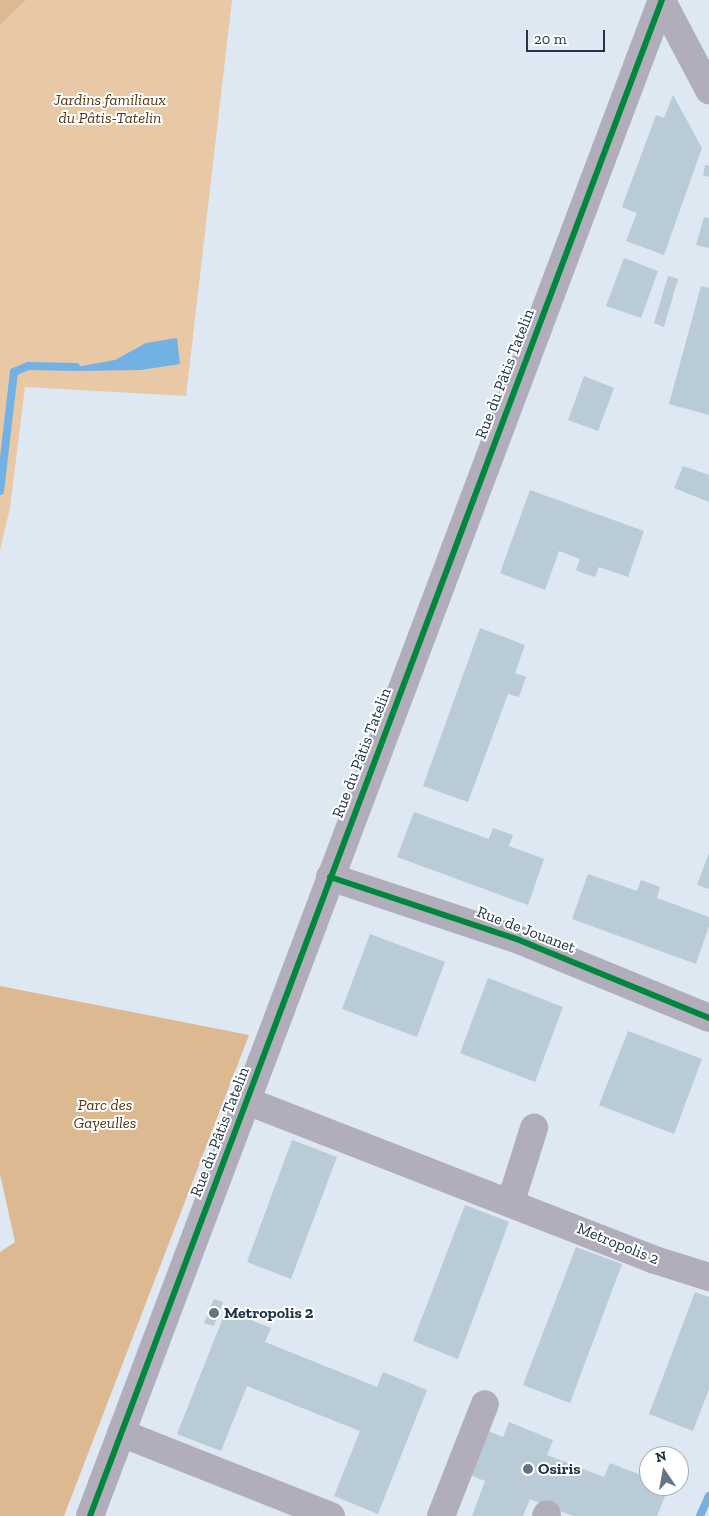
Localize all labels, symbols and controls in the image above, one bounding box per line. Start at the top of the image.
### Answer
scale bar [529,20,608,52]
text: 20 m [534,30,567,48]
park label: Jardins familiaux du Pâtis-Tatelin [54,90,166,128]
street label: Rue du Pâtis Tatelin [471,306,539,442]
street label: Rue du Pâtis Tatelin [328,685,396,821]
street label: Rue de Jouanet [474,902,578,958]
street label: Rue du Pâtis Tatelin [186,1064,254,1200]
park label: Parc des Gayeulles [73,1095,137,1133]
street label: Metropolis 2 [574,1219,662,1269]
place label: Metropolis 2 [224,1303,313,1323]
marker: Metropolis 2 [208,1307,220,1319]
north arrow [639,1446,689,1496]
text: N [654,1447,668,1466]
place label: Osiris [538,1459,581,1479]
marker: Osiris [522,1463,534,1475]

